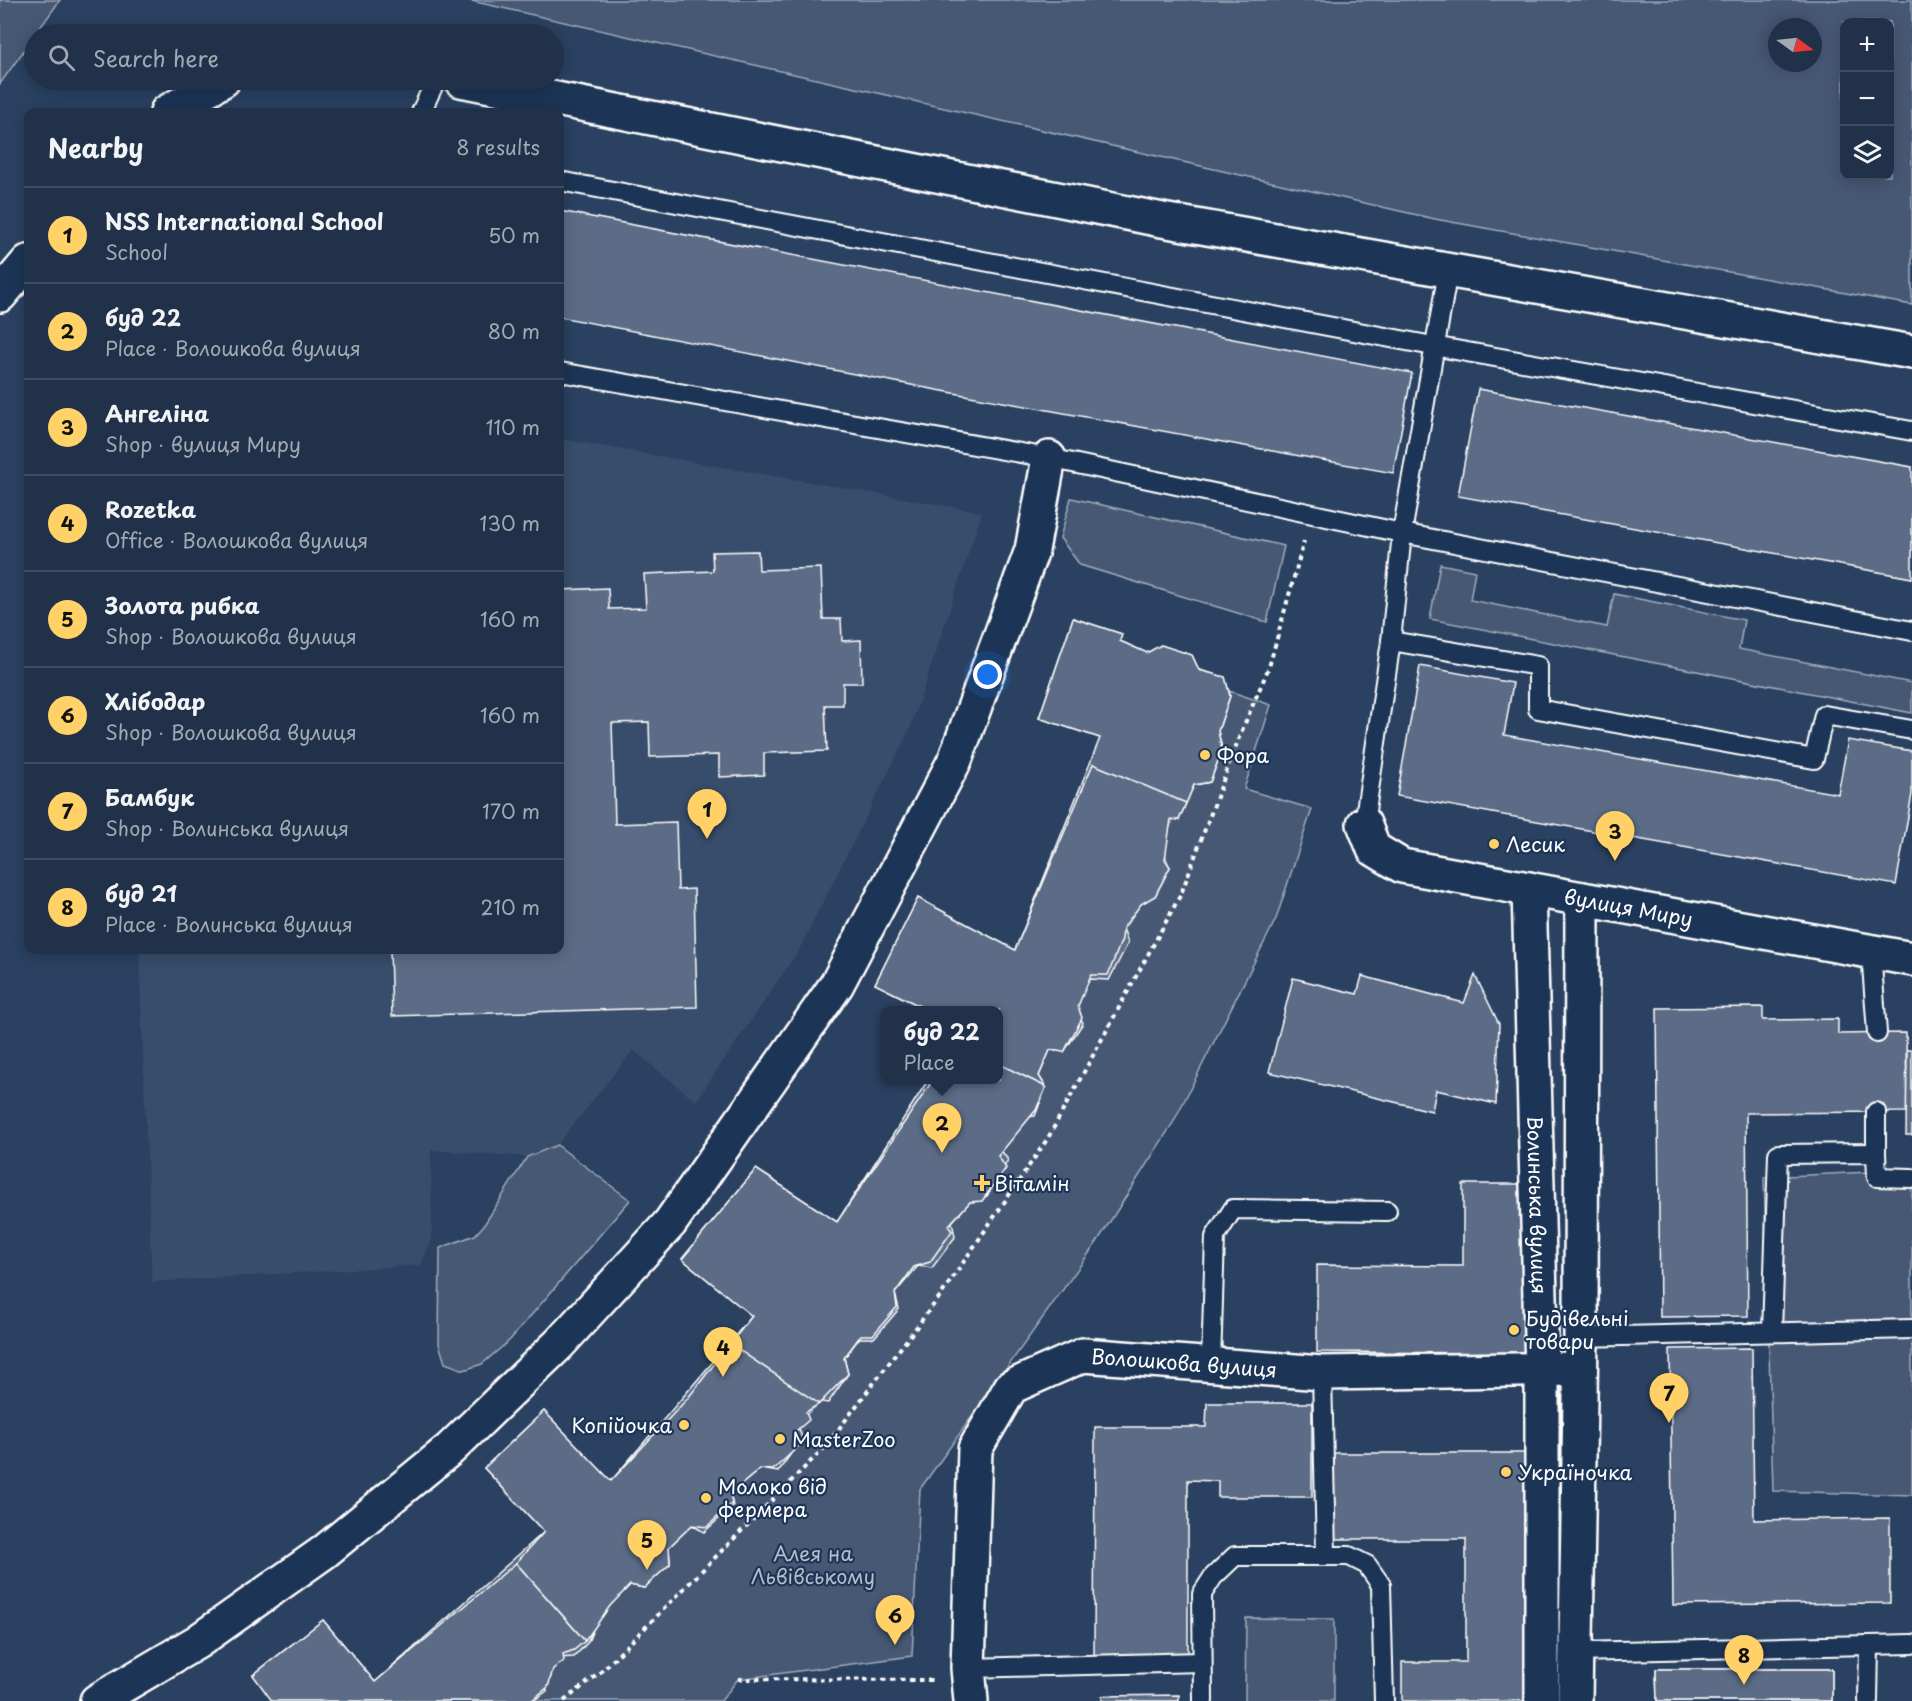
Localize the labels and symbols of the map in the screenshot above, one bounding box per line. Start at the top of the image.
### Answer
north arrow [1768,18,1822,72]
your location [973,660,1002,689]
place label: Фора [1217,740,1270,770]
marker: Фора [1198,748,1212,762]
pin: 1 [688,790,726,839]
pin: 3 [1596,812,1634,861]
place label: Лесик [1506,829,1565,859]
marker: Лесик [1487,837,1501,851]
street label: вулиця Миру [1562,881,1695,934]
pin: 2 [922,1104,962,1153]
street label: Волинська вулиця [1520,1115,1555,1294]
place label: Вітамін [994,1168,1070,1198]
marker: Вітамін [975,1176,989,1190]
place label: Будівельні товари [1526,1303,1629,1356]
marker: Будівельні товари [1507,1323,1521,1337]
pin: 4 [704,1328,742,1377]
street label: Волошкова вулиця [1090,1341,1278,1385]
pin: 7 [1650,1374,1688,1423]
place label: Копійочка [572,1410,672,1440]
marker: Копійочка [677,1418,691,1432]
place label: MasterZoo [792,1424,896,1454]
marker: MasterZoo [773,1432,787,1446]
place label: Україночка [1518,1457,1633,1487]
marker: Україночка [1499,1465,1513,1479]
place label: Молоко від фермера [718,1471,827,1524]
marker: Молоко від фермера [699,1491,713,1505]
pin: 5 [628,1520,666,1570]
park label: Алея на Львівському [751,1538,875,1591]
pin: 6 [876,1596,914,1645]
pin: 8 [1724,1636,1764,1685]

